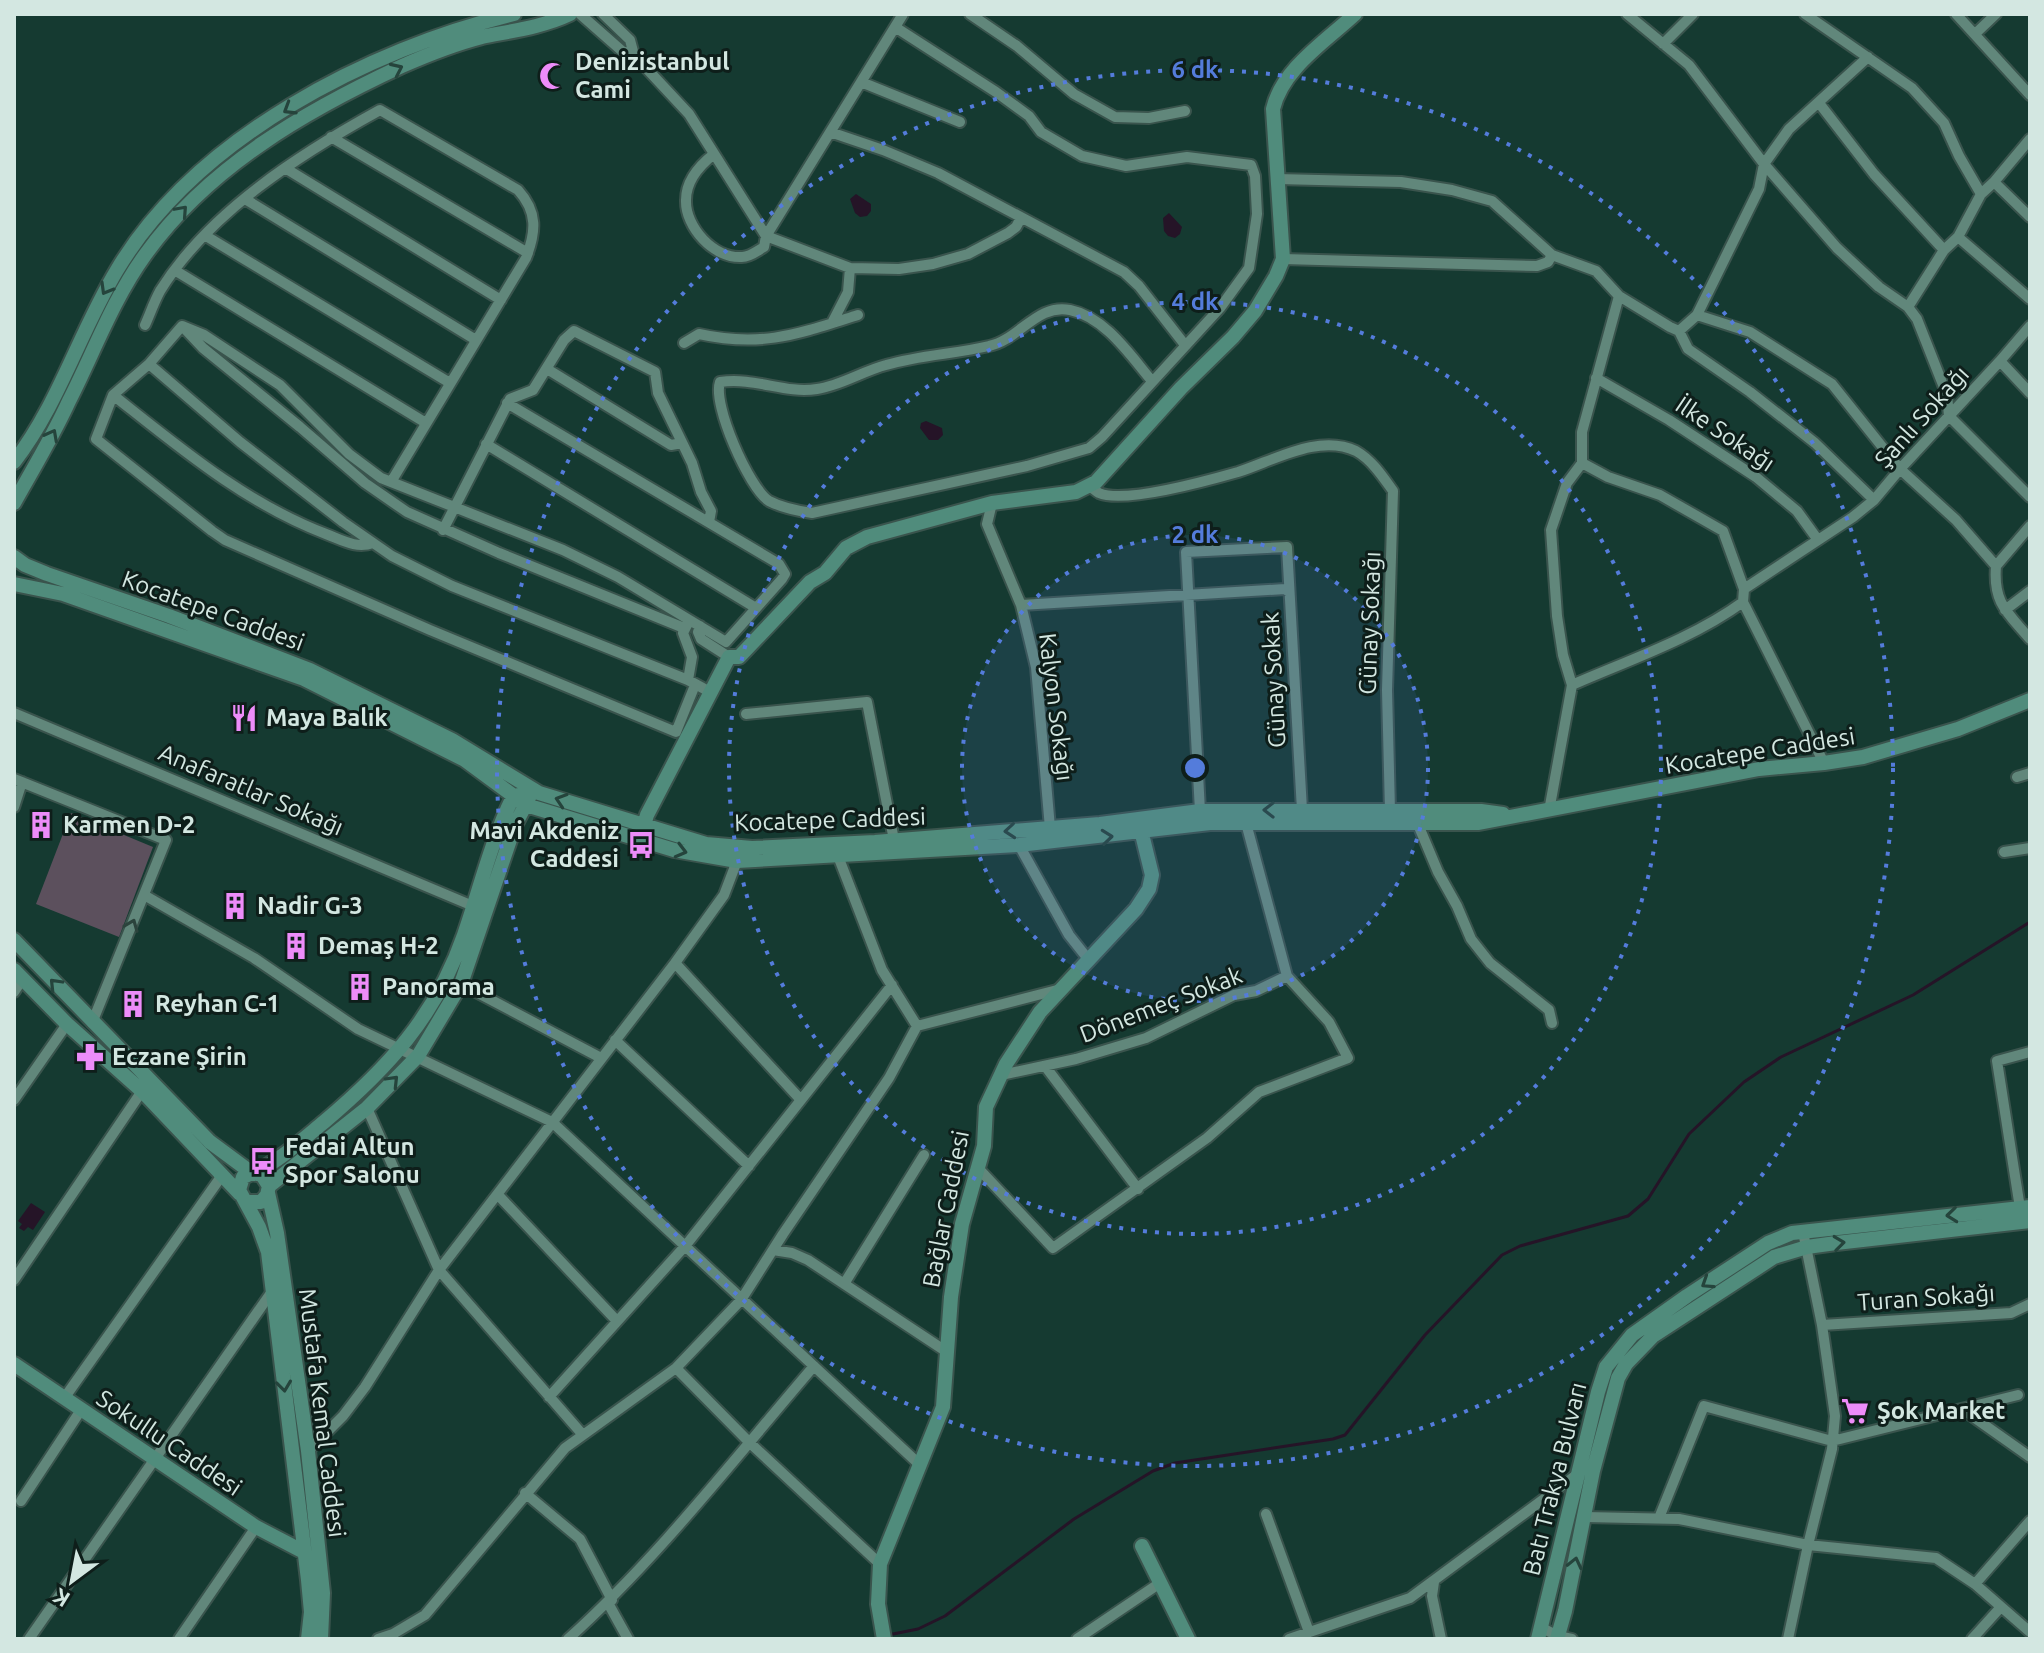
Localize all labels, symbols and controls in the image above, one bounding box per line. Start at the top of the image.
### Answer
place label: Denizistanbul Cami [575,48,730,103]
text: 6 dk [1171,56,1219,83]
mosque icon: Denizistanbul Cami [538,61,568,91]
one-way arrow [389,63,404,79]
one-way arrow [283,100,298,115]
one-way arrow [172,206,187,220]
one-way arrow [100,280,116,295]
text: 4 dk [1171,288,1219,315]
street label: Şanlı Sokağı [1869,360,1974,473]
street label: İlke Sokağı [1671,391,1780,477]
one-way arrow [42,429,58,443]
text: 2 dk [1171,521,1219,548]
street label: Günay Sokağı [1354,551,1385,695]
street label: Kocatepe Caddesi [118,565,308,656]
street label: Günay Sokak [1256,611,1291,749]
street label: Kalyon Sokağı [1034,632,1079,782]
restaurant icon: Maya Balık [229,703,259,733]
place label: Maya Balık [266,704,388,731]
street label: Kocatepe Caddesi [1663,722,1857,779]
street label: Anafaratlar Sokağı [155,738,348,841]
centre of rings [1181,754,1209,782]
one-way arrow [554,793,568,809]
one-way arrow [1262,801,1275,819]
street label: Kocatepe Caddesi [734,803,926,836]
building icon: Karmen D-2 [26,810,56,840]
place label: Karmen D-2 [63,811,195,838]
place label: Mavi Akdeniz Caddesi [469,817,619,872]
one-way arrow [1003,823,1016,840]
one-way arrow [1101,828,1114,845]
bus stop icon: Mavi Akdeniz Caddesi [626,830,656,860]
one-way arrow [673,842,687,859]
building icon: Nadir G-3 [220,891,250,921]
place label: Nadir G-3 [257,892,363,919]
one-way arrow [122,919,139,933]
building icon: Demaş H-2 [281,931,311,961]
place label: Demaş H-2 [318,932,439,959]
street label: Dönemeç Sokak [1076,961,1246,1048]
building icon: Panorama [345,972,375,1002]
place label: Panorama [382,973,495,1000]
one-way arrow [49,979,64,993]
building icon: Reyhan C-1 [118,989,148,1019]
place label: Reyhan C-1 [155,990,280,1017]
pharmacy icon: Eczane Şirin [75,1042,105,1072]
place label: Eczane Şirin [112,1043,247,1070]
one-way arrow [383,1076,398,1090]
street label: Bağlar Caddesi [917,1128,974,1290]
place label: Fedai Altun Spor Salonu [285,1133,420,1188]
bus stop icon: Fedai Altun Spor Salonu [248,1146,278,1176]
one-way arrow [1946,1207,1959,1224]
one-way arrow [1832,1235,1845,1252]
one-way arrow [1701,1273,1716,1288]
street label: Turan Sokağı [1856,1279,1996,1316]
street label: Mustafa Kemal Caddesi [294,1287,351,1539]
one-way arrow [276,1380,293,1393]
street label: Batı Trakya Bulvarı [1517,1380,1592,1578]
street label: Sokullu Caddesi [92,1384,247,1501]
supermarket icon: Şok Market [1840,1396,1870,1426]
place label: Şok Market [1877,1397,2005,1424]
north arrow [32,1541,112,1621]
one-way arrow [1566,1557,1583,1571]
text: K [48,1584,74,1613]

